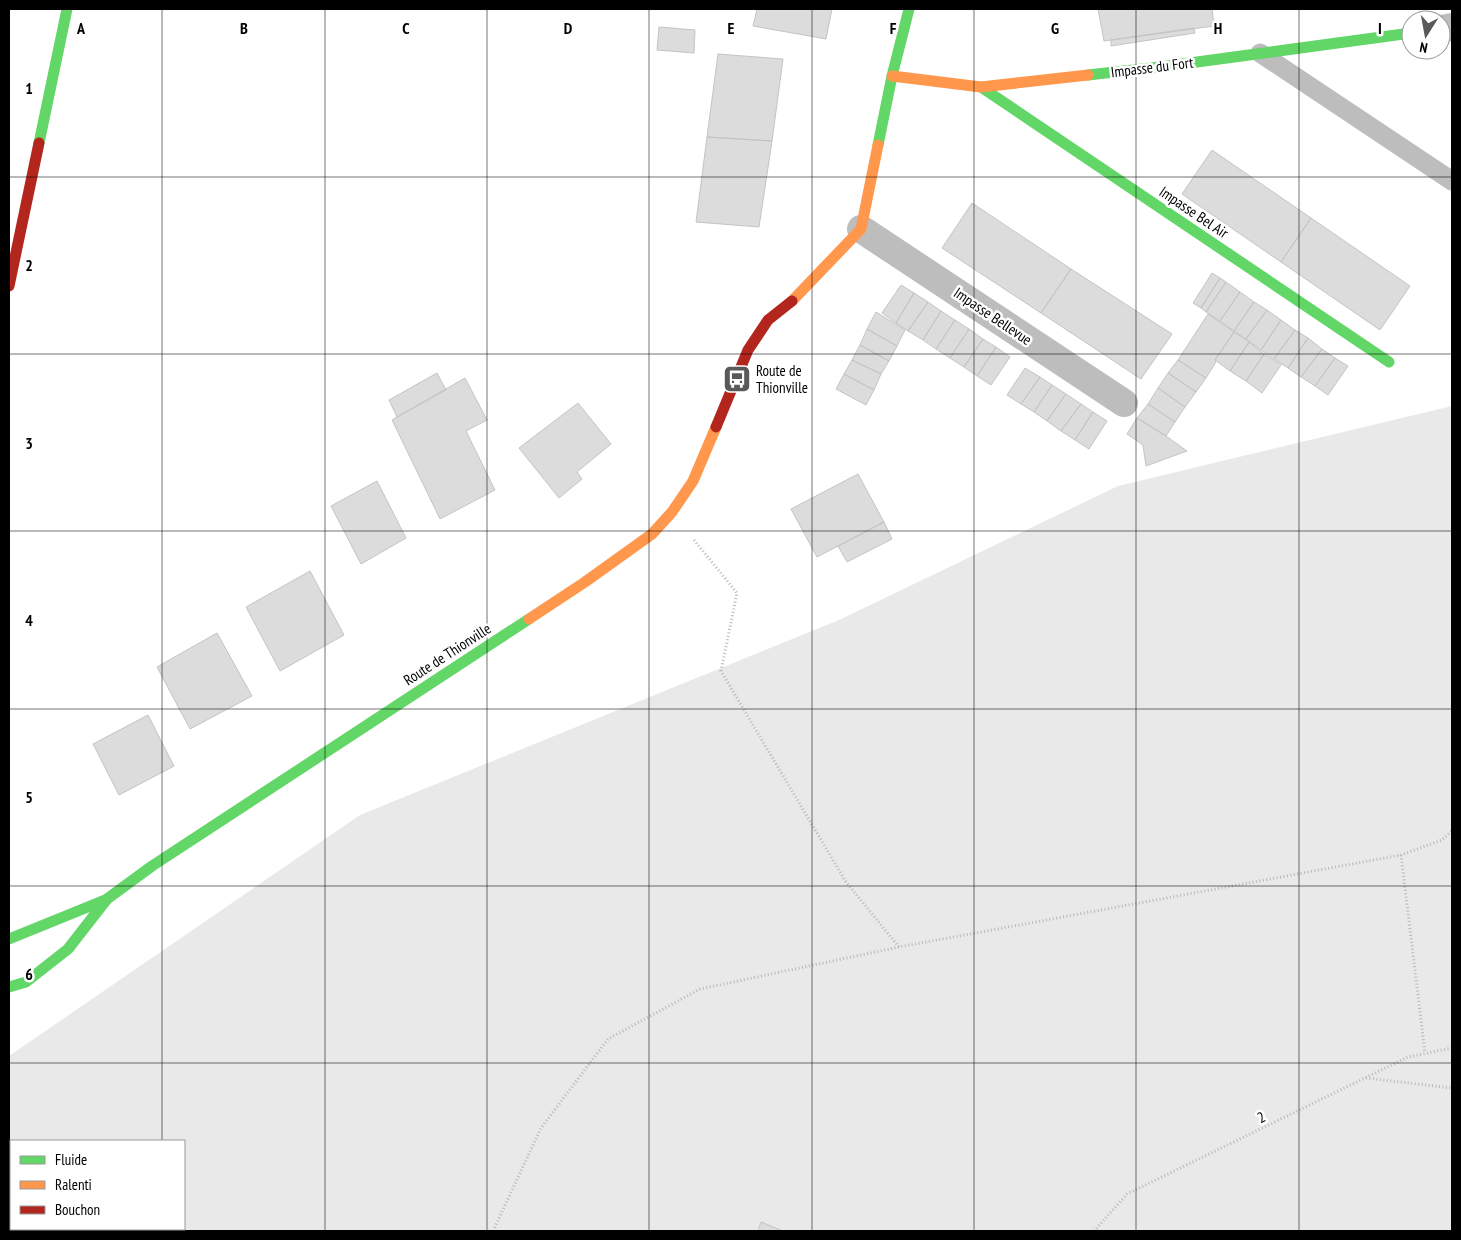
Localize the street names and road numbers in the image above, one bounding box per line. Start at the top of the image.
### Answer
street label: Impasse du Fort [1110,53,1194,81]
street label: Impasse Bel Air [1156,182,1233,243]
street label: Impasse Bellevue [950,283,1036,349]
street label: Route de Thionville [400,619,494,689]
street label: 2 [1254,1107,1268,1127]

